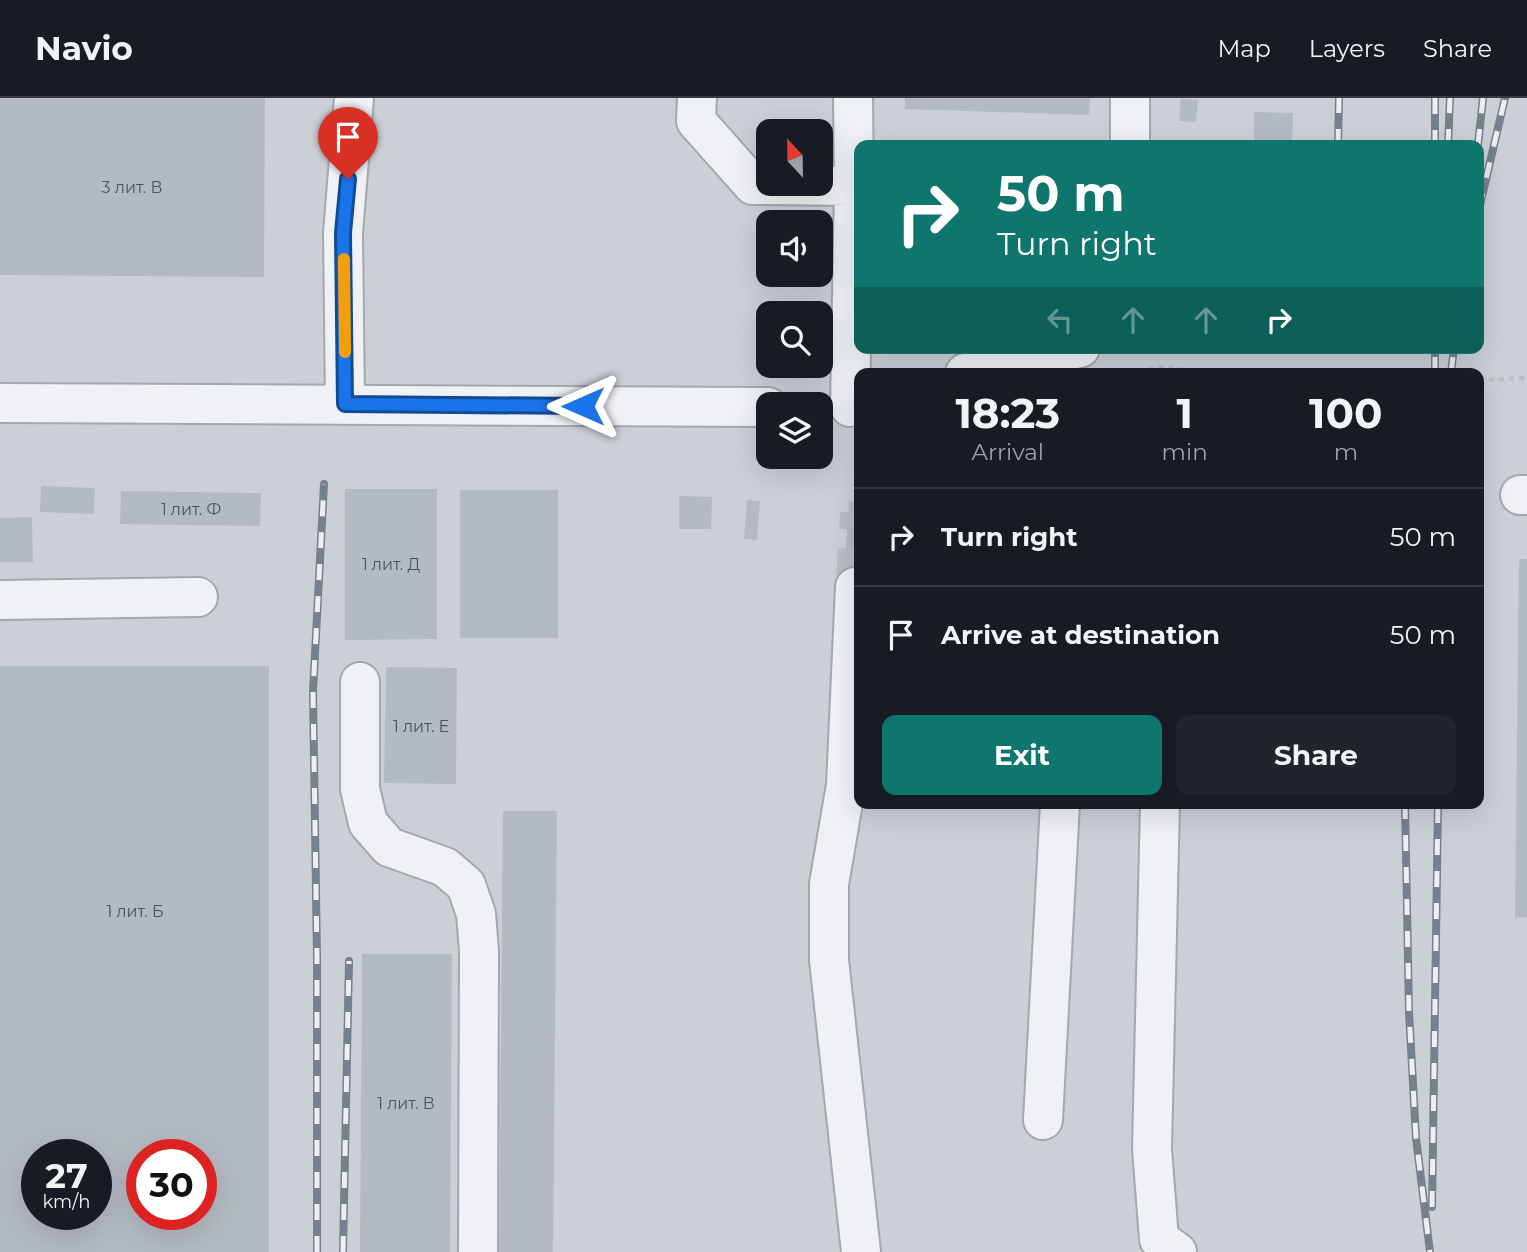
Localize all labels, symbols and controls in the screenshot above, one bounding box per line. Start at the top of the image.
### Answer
text: Navio [35,28,133,68]
text: Map [1217,34,1271,63]
text: Layers [1309,34,1385,63]
text: Share [1423,34,1492,63]
pin [318,107,378,179]
icon: arrive [329,118,367,156]
north arrow [756,119,833,196]
map controls [756,119,833,469]
text: 50 m [997,164,1125,223]
icon: right [882,168,973,259]
house number: 3 лит. В [102,178,162,197]
button: sound [756,210,833,287]
text: Turn right [997,224,1157,263]
button: search [756,301,833,378]
icon: left [1041,301,1079,339]
icon: ahead [1114,301,1152,339]
icon: ahead [1187,301,1225,339]
icon: right [1260,301,1298,339]
position arrow [546,369,620,443]
text: 18:23 [955,387,1060,439]
text: 1 [1176,387,1193,439]
text: 100 [1309,387,1383,439]
button: layers [756,392,833,469]
text: Arrival [972,438,1044,466]
text: min [1162,438,1208,466]
text: m [1334,438,1358,466]
house number: 1 лит. Ф [161,500,221,519]
icon: right [882,518,920,556]
text: Turn right [941,521,1077,553]
text: 50 m [1390,521,1456,553]
house number: 1 лит. Д [362,555,420,574]
icon: arrive [882,616,920,654]
text: Arrive at destination [941,619,1220,651]
text: 50 m [1390,619,1456,651]
button: Exit [882,715,1162,795]
button: Share [1176,715,1456,795]
house number: 1 лит. Е [393,717,449,736]
house number: 1 лит. Б [106,902,164,921]
house number: 1 лит. В [377,1094,435,1113]
speed limit sign: 30 [126,1139,217,1230]
text: 27 [45,1154,88,1197]
text: km/h [42,1191,91,1213]

